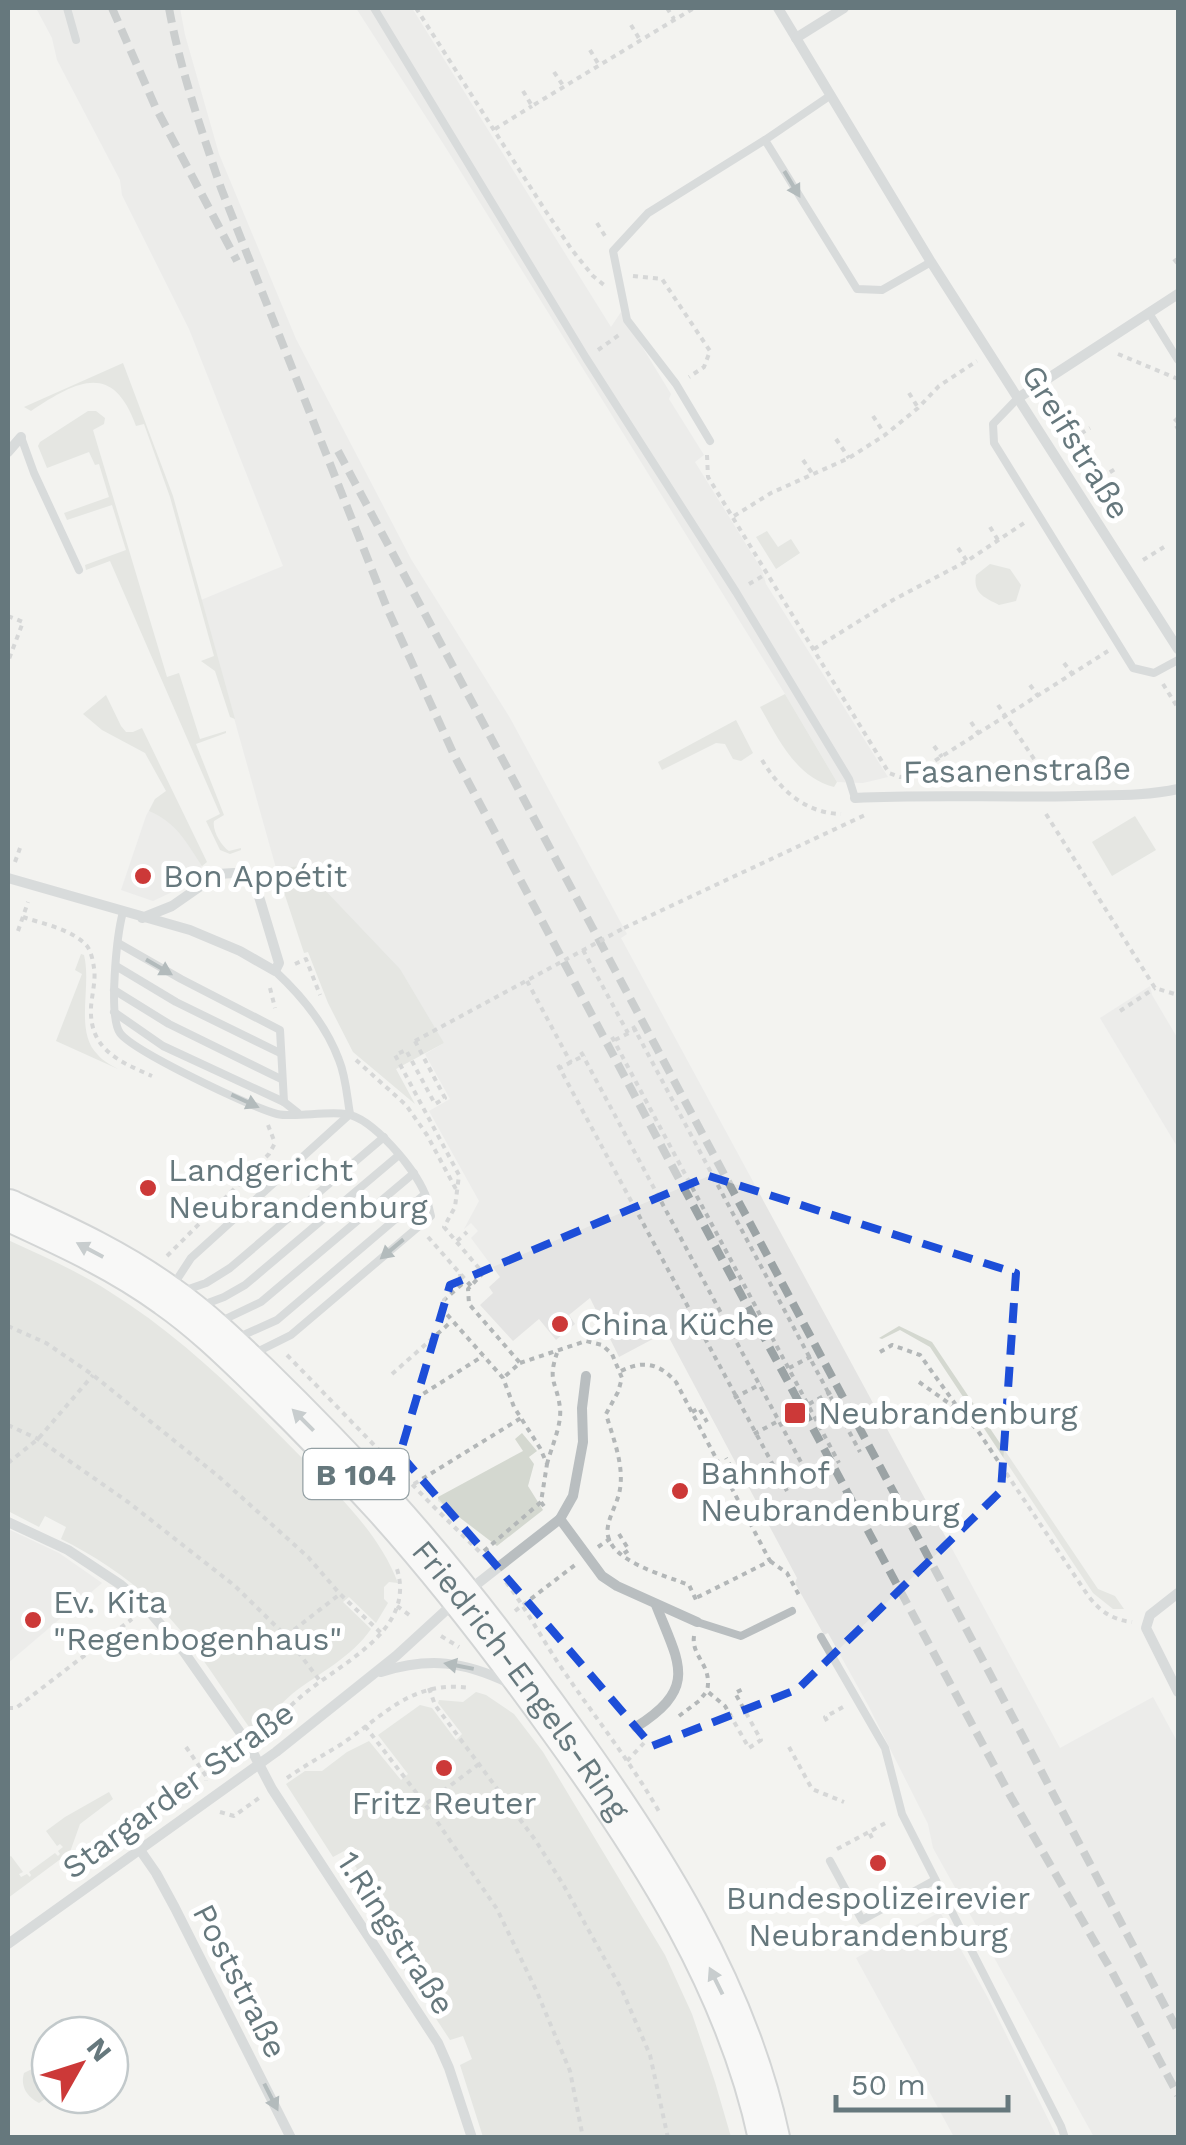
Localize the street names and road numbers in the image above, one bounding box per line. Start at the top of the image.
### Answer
street label: Greifstraße [1014,358,1138,526]
street label: Fasanenstraße [903,749,1131,791]
road number: B 104 [304,1449,408,1499]
street label: Friedrich-Engels-Ring [404,1532,638,1827]
street label: Stargarder Straße [55,1693,301,1887]
street label: 1.Ringstraße [329,1844,463,2022]
street label: Poststraße [185,1898,295,2064]

